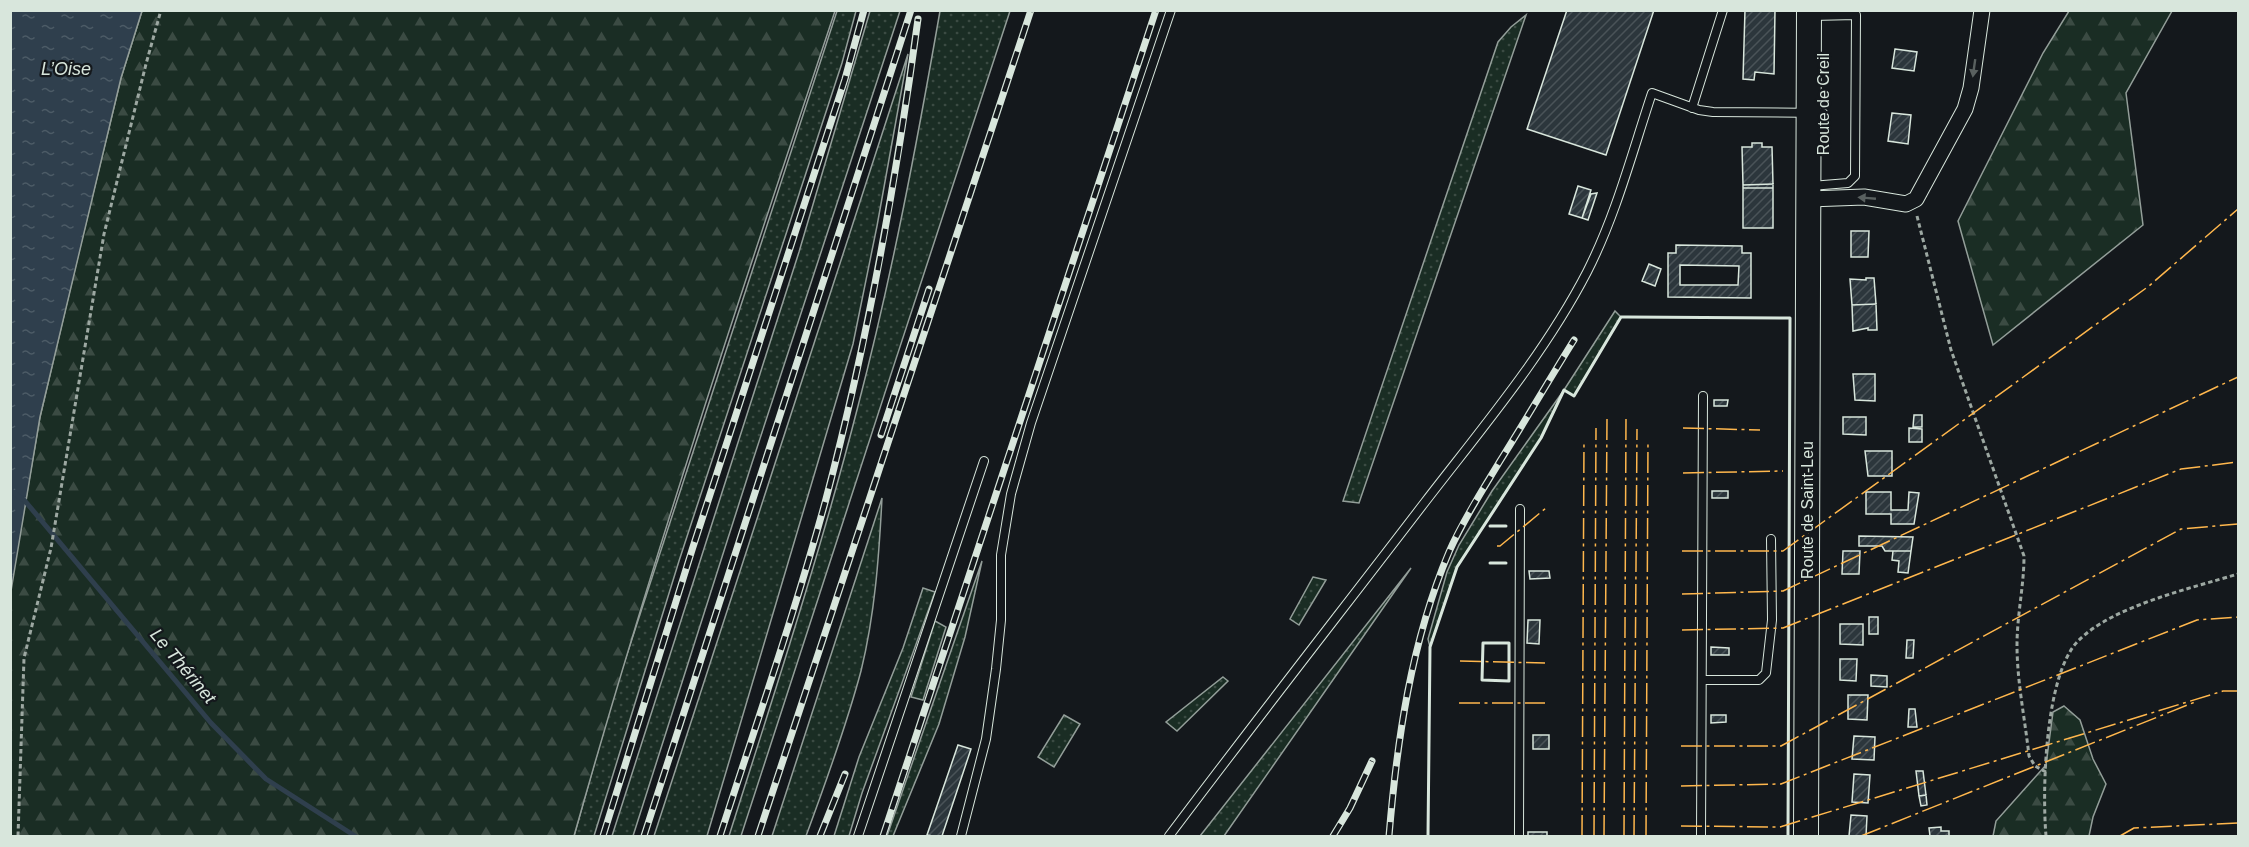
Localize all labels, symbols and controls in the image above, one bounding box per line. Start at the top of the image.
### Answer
street label: Route de Creil [1815,53,1832,155]
water label: L’Oise [41,59,91,79]
one-way arrow [1969,59,1978,78]
one-way arrow [1858,193,1877,203]
street label: Route de Saint-Leu [1799,441,1816,579]
water label: Le Thérinet [146,625,221,708]

